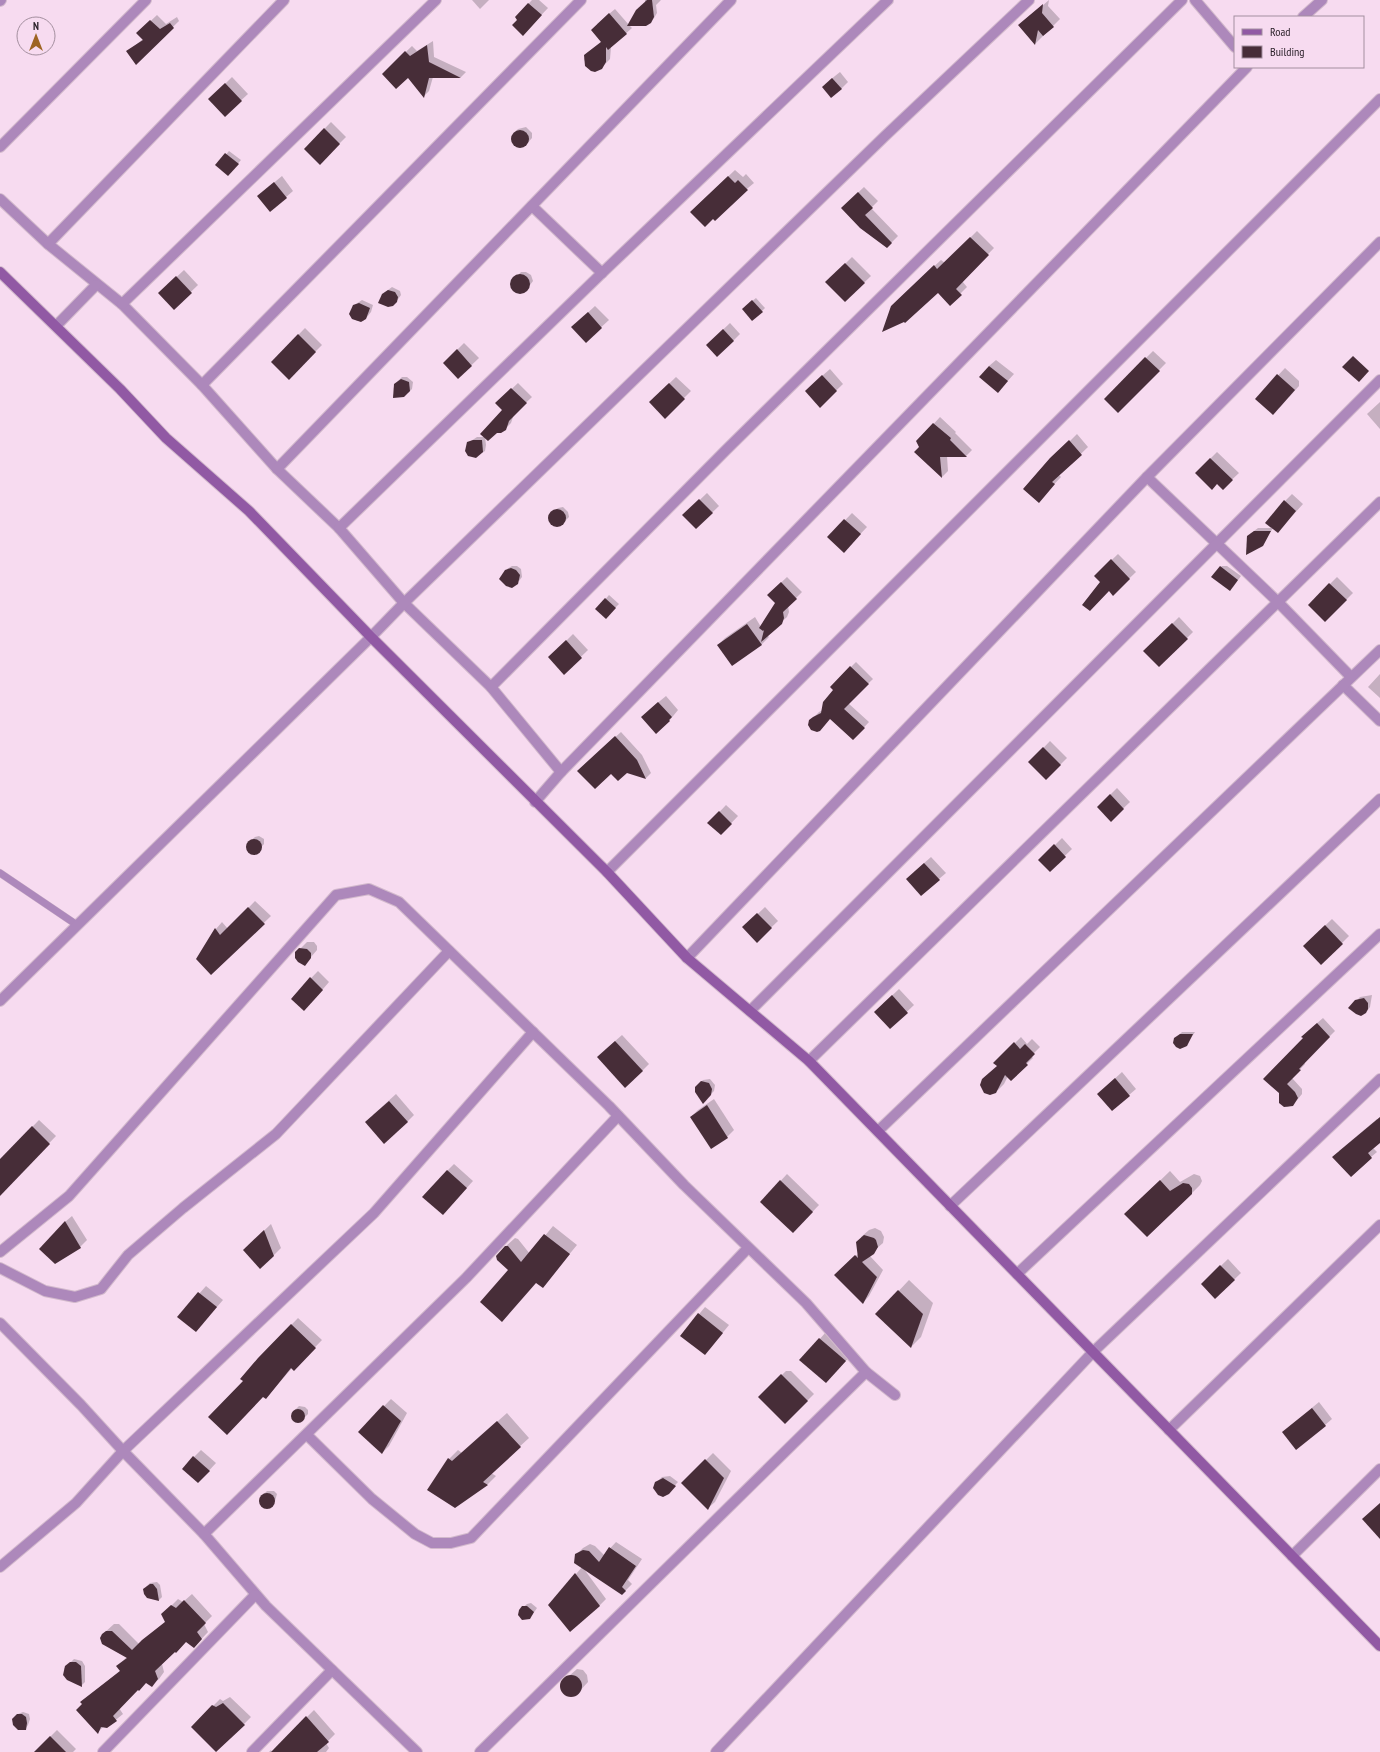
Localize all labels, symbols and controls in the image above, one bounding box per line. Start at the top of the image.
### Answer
north arrow [16,16,56,56]
legend [1234,16,1364,68]
text: N [33,19,39,33]
text: Road [1270,24,1290,39]
text: Building [1270,44,1305,59]

